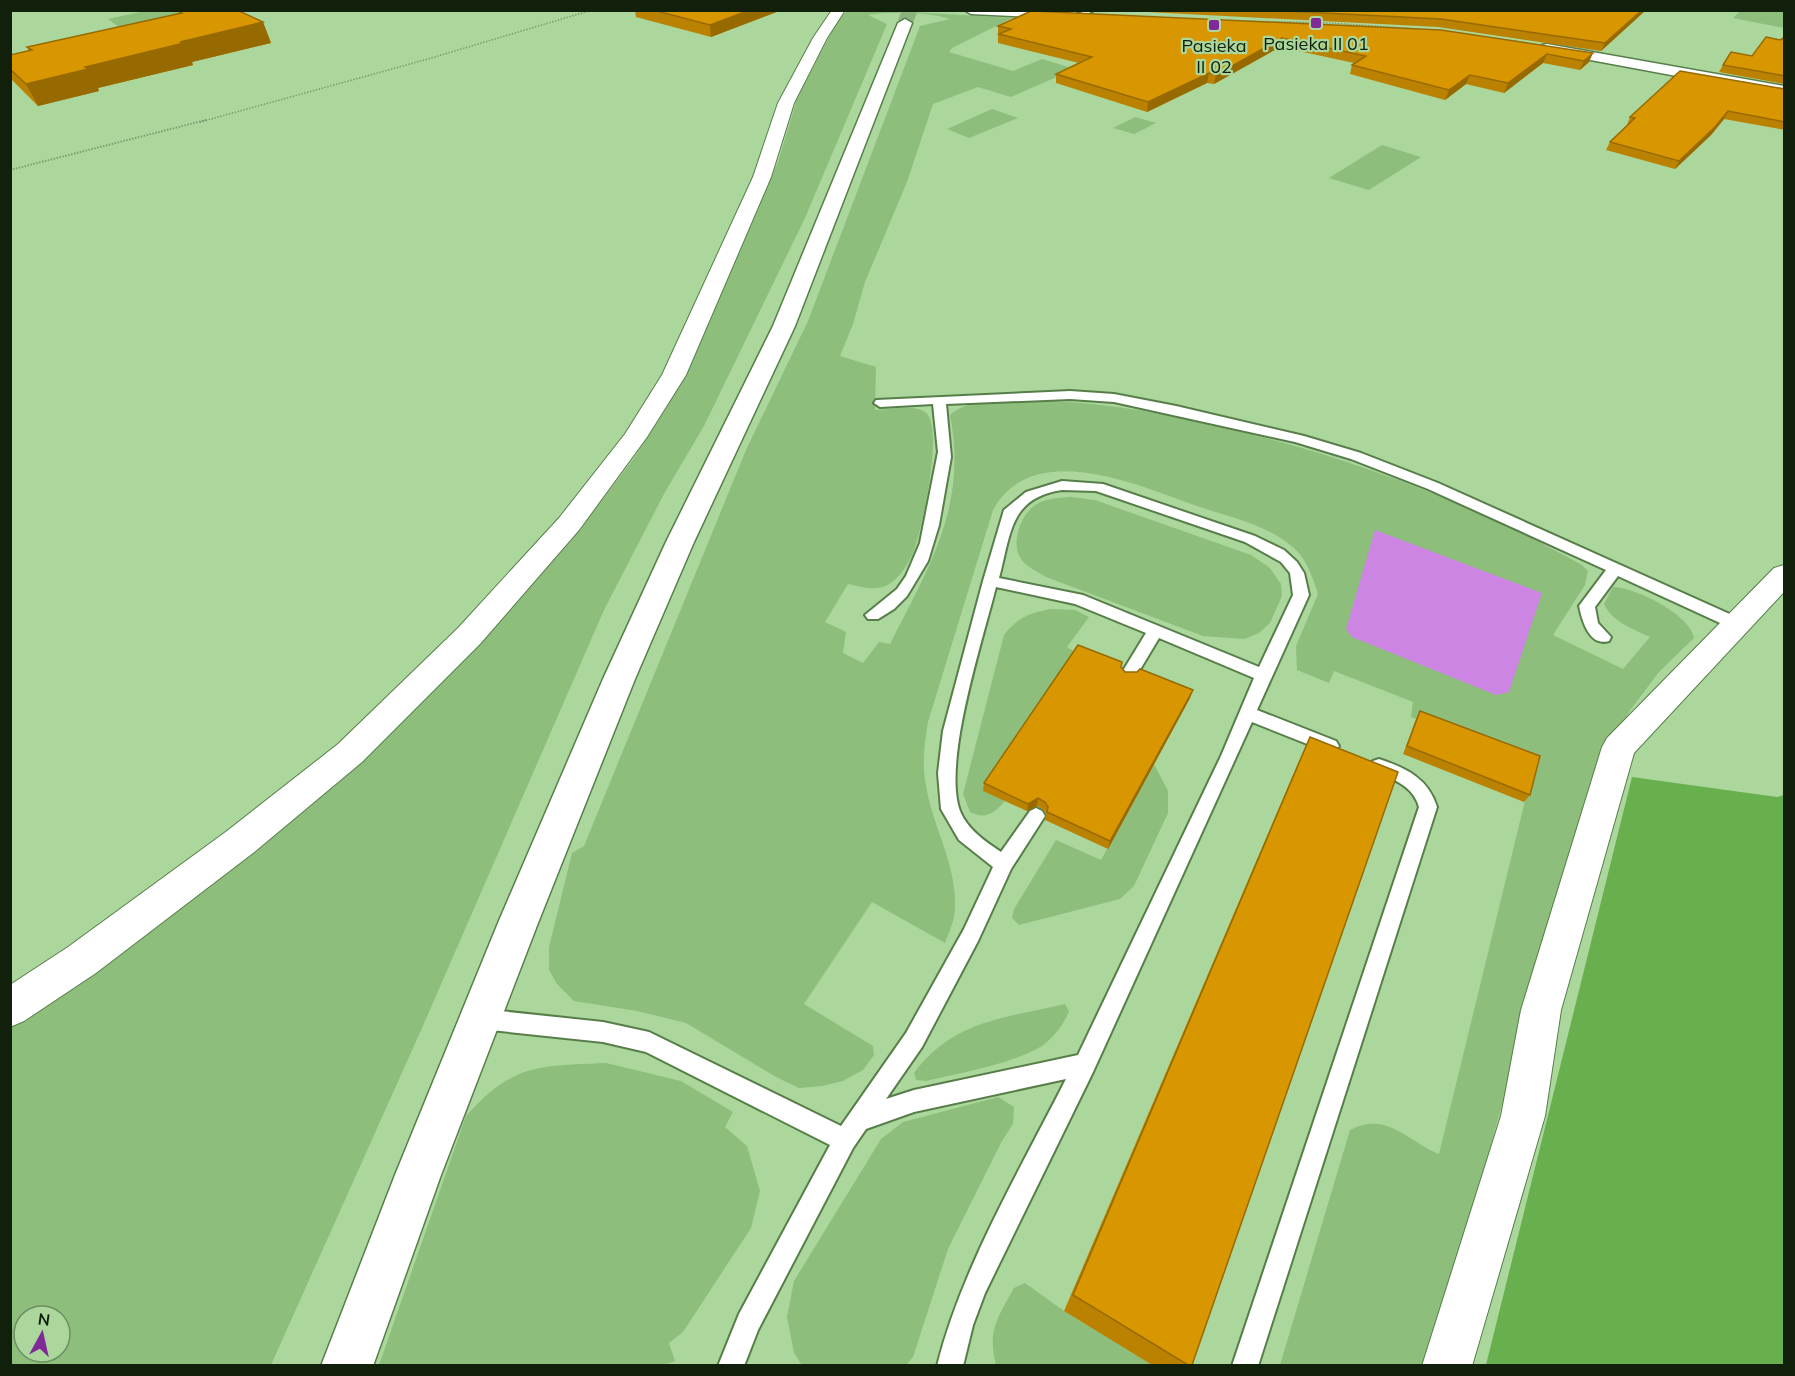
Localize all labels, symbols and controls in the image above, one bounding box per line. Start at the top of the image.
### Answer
marker: Pasieka II 01 [1309,16,1323,30]
marker: Pasieka II 02 [1207,18,1221,32]
place label: Pasieka II 01 [1263,32,1369,55]
place label: Pasieka II 02 [1181,34,1247,78]
north arrow [12,1304,72,1364]
text: N [37,1308,51,1330]

